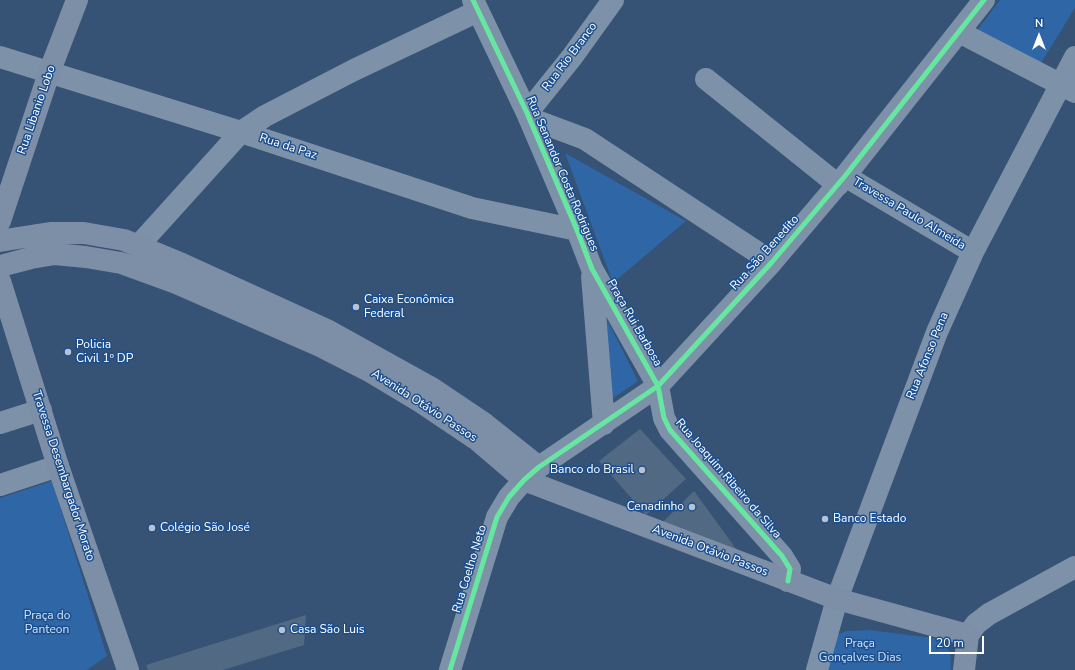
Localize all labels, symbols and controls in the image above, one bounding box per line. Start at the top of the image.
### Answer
north arrow [1019,16,1059,56]
text: N [1035,16,1043,31]
street label: Rua Rio Branco [539,20,601,94]
street label: Rua Libanio Lobo [15,64,59,156]
street label: Rua Senandor Costa Rodrigues [523,94,601,254]
street label: Rua da Paz [257,131,319,163]
street label: Travessa Paulo Almeida [850,175,968,253]
street label: Rua São Benedito [728,213,802,293]
street label: Praça Rui Barbosa [603,277,665,369]
place label: Caixa Econômica Federal [364,293,454,321]
marker: Caixa Econômica Federal [351,302,361,312]
street label: Rua Afonso Pena [904,310,952,402]
place label: Policia Civil 1º DP [76,338,133,366]
marker: Policia Civil 1º DP [63,347,73,357]
street label: Avenida Otávio Passos [368,366,480,446]
street label: Travessa Desembargador Morato [29,389,97,563]
street label: Rua Joaquim Ribeiro da Silva [672,416,784,542]
place label: Banco do Brasil [550,463,634,477]
marker: Banco do Brasil [637,465,647,475]
place label: Cenadinho [627,500,684,514]
marker: Cenadinho [687,502,697,512]
place label: Banco Estado [833,512,906,526]
marker: Banco Estado [820,514,830,524]
place label: Colégio São José [160,521,250,535]
street label: Avenida Otávio Passos [650,522,770,580]
marker: Colégio São José [147,523,157,533]
street label: Rua Coelho Neto [450,523,490,615]
park label: Praça do Panteon [24,609,70,637]
place label: Casa São Luis [290,623,365,637]
marker: Casa São Luis [277,625,287,635]
scale bar [931,628,986,654]
text: 20 m [936,635,964,651]
park label: Praça Gonçalves Dias [819,637,901,665]

